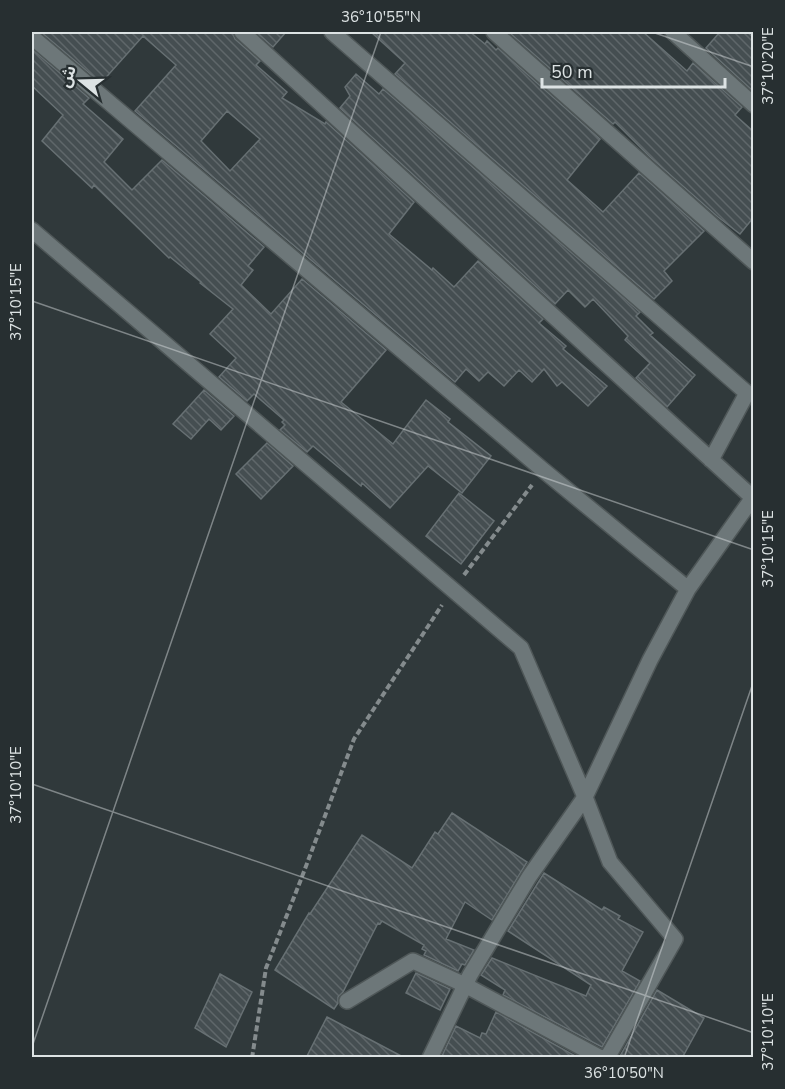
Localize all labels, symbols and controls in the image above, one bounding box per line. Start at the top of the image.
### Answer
text: 36°10'55"N [341,7,421,27]
text: 37°10'20"E [758,27,778,105]
north arrow [51,51,111,111]
scale bar [542,51,725,89]
text: 50 m [551,60,593,84]
text: ش [54,62,82,90]
text: 37°10'15"E [6,263,26,341]
text: 37°10'15"E [758,510,778,588]
text: 37°10'10"E [6,746,26,824]
text: 37°10'10"E [758,993,778,1071]
text: 36°10'50"N [584,1063,664,1083]

